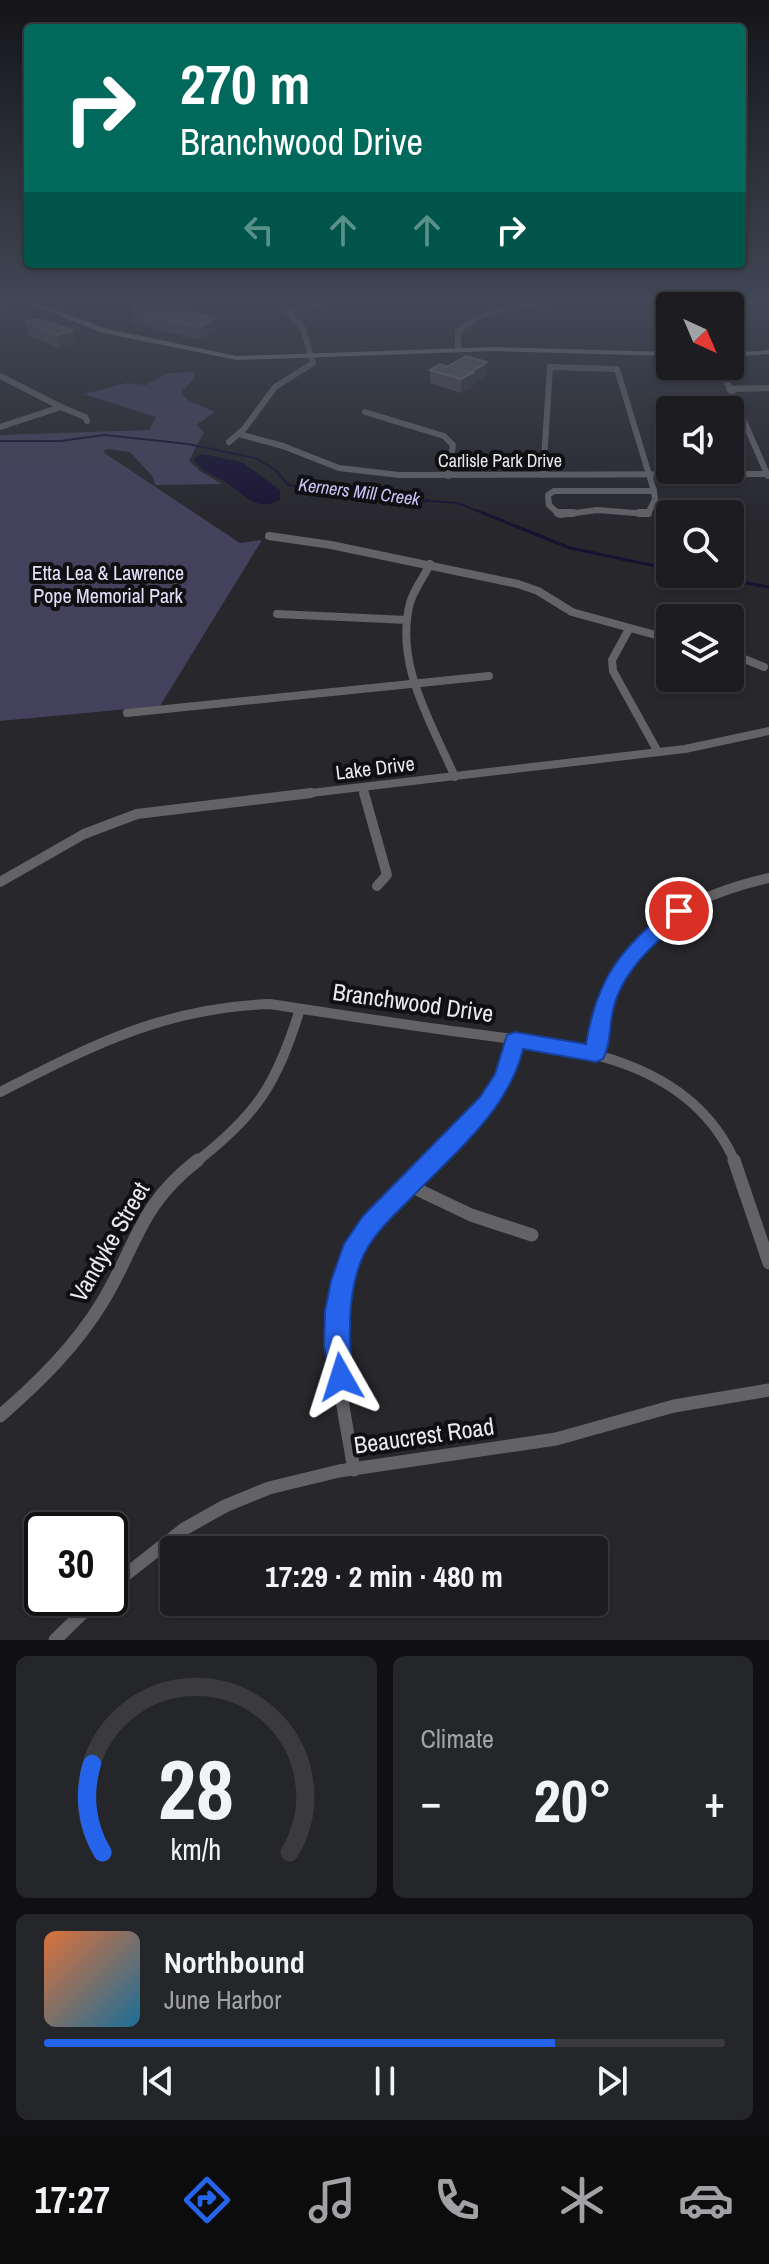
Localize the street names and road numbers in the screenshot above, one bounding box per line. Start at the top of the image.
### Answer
street label: Carlisle Park Drive [438,448,562,473]
street label: Lake Drive [334,749,416,786]
street label: Branchwood Drive [331,975,496,1029]
street label: Vandyke Street [62,1175,157,1307]
street label: Beaucrest Road [352,1409,496,1461]

